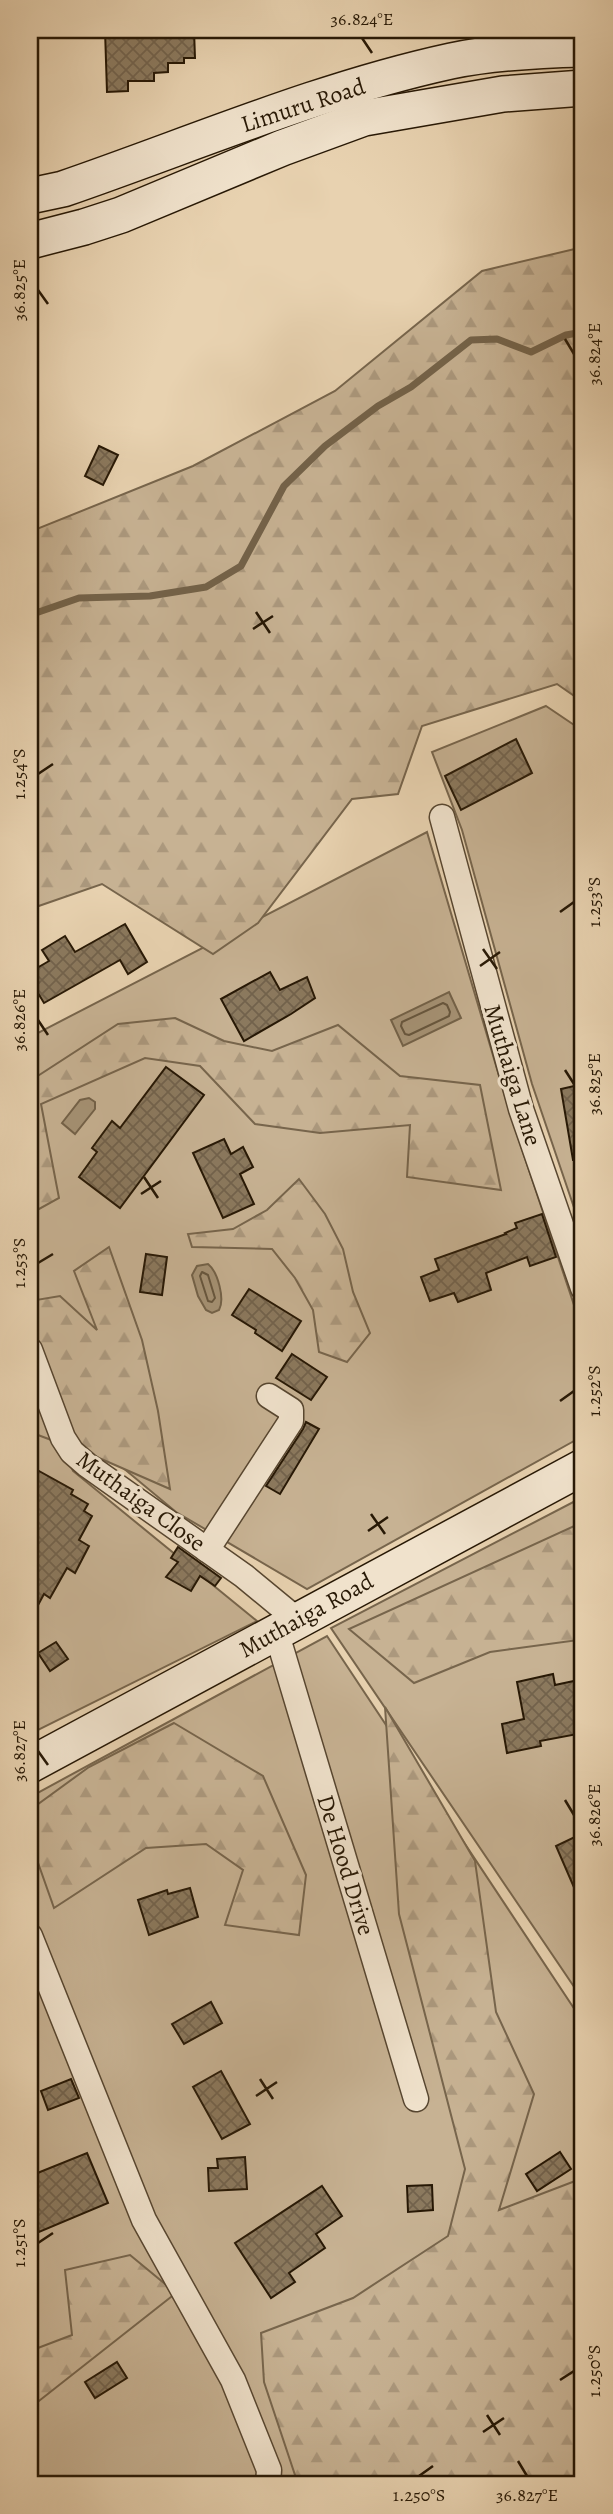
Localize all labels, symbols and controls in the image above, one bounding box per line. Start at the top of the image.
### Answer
text: 36.824°E [331,7,393,31]
street label: Limuru Road [237,70,369,140]
text: 36.825°E [7,259,31,321]
text: 36.824°E [582,323,606,385]
text: 1.254°S [7,748,31,800]
text: 1.253°S [582,877,606,927]
text: 36.826°E [7,989,31,1051]
street label: Muthaiga Lane [476,1000,550,1150]
text: 36.825°E [582,1053,606,1115]
text: 1.253°S [7,1238,31,1288]
text: 1.252°S [582,1365,606,1417]
street label: Muthaiga Close [70,1443,212,1559]
street label: Muthaiga Road [233,1565,379,1665]
text: 36.827°E [7,1720,31,1782]
text: 36.826°E [582,1784,606,1846]
street label: De Hood Drive [309,1791,383,1939]
text: 1.251°S [7,2218,31,2268]
text: 1.250°S [582,2345,606,2397]
text: 1.250°S [393,2483,445,2507]
text: 36.827°E [496,2483,558,2507]

